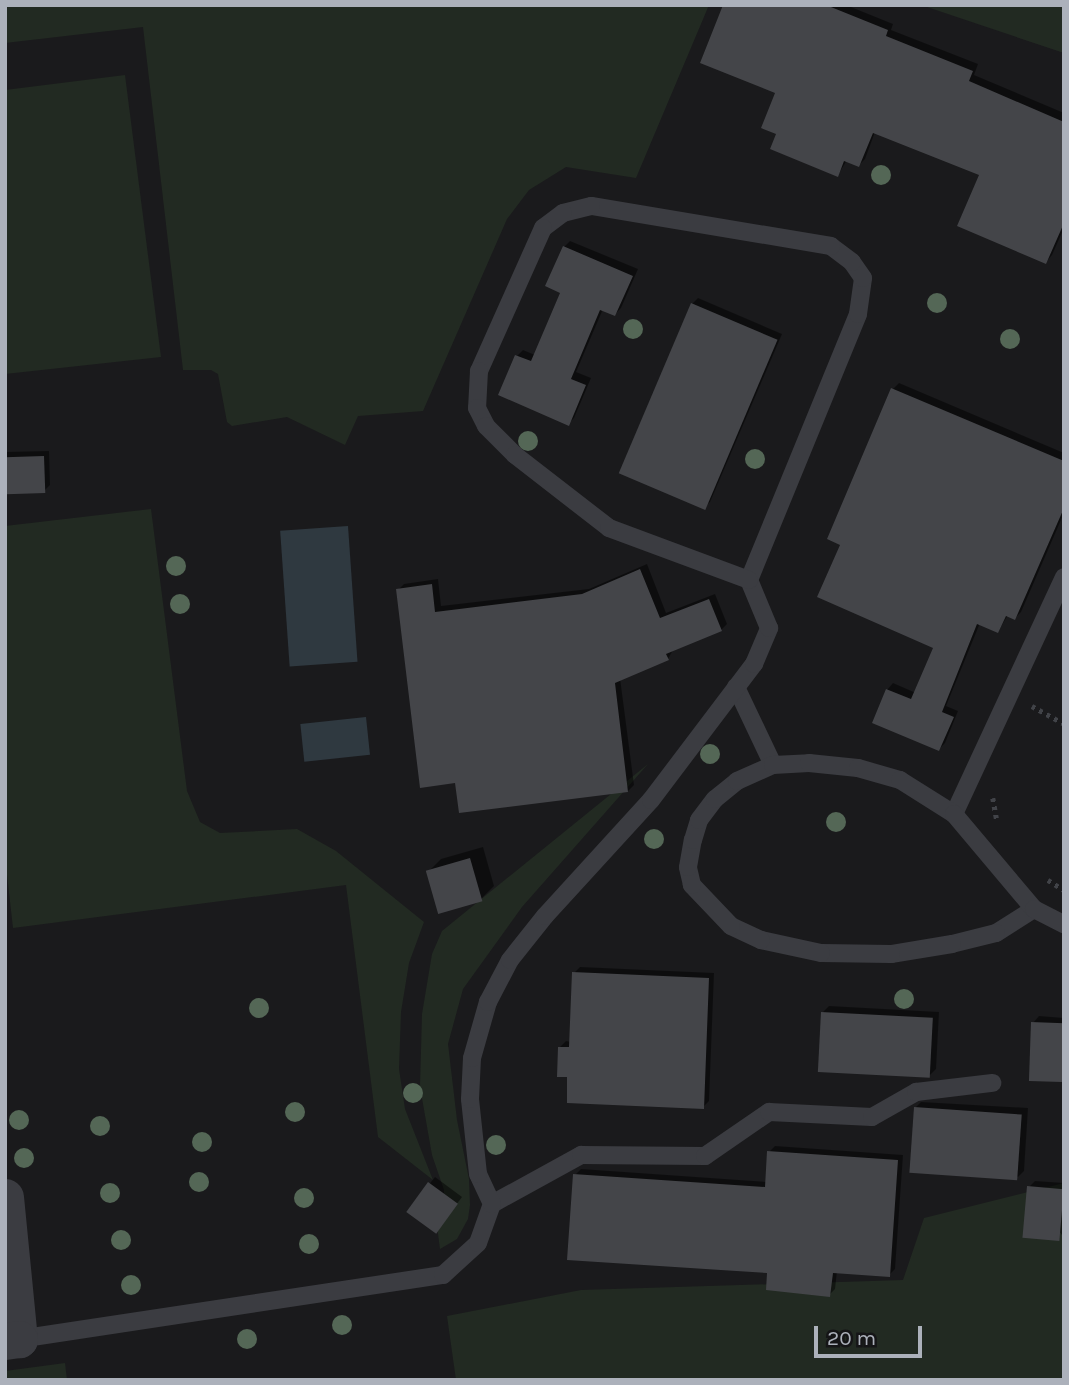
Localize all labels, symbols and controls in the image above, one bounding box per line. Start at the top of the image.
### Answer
scale bar [817,1312,926,1356]
text: 20 m [827,1326,876,1350]

